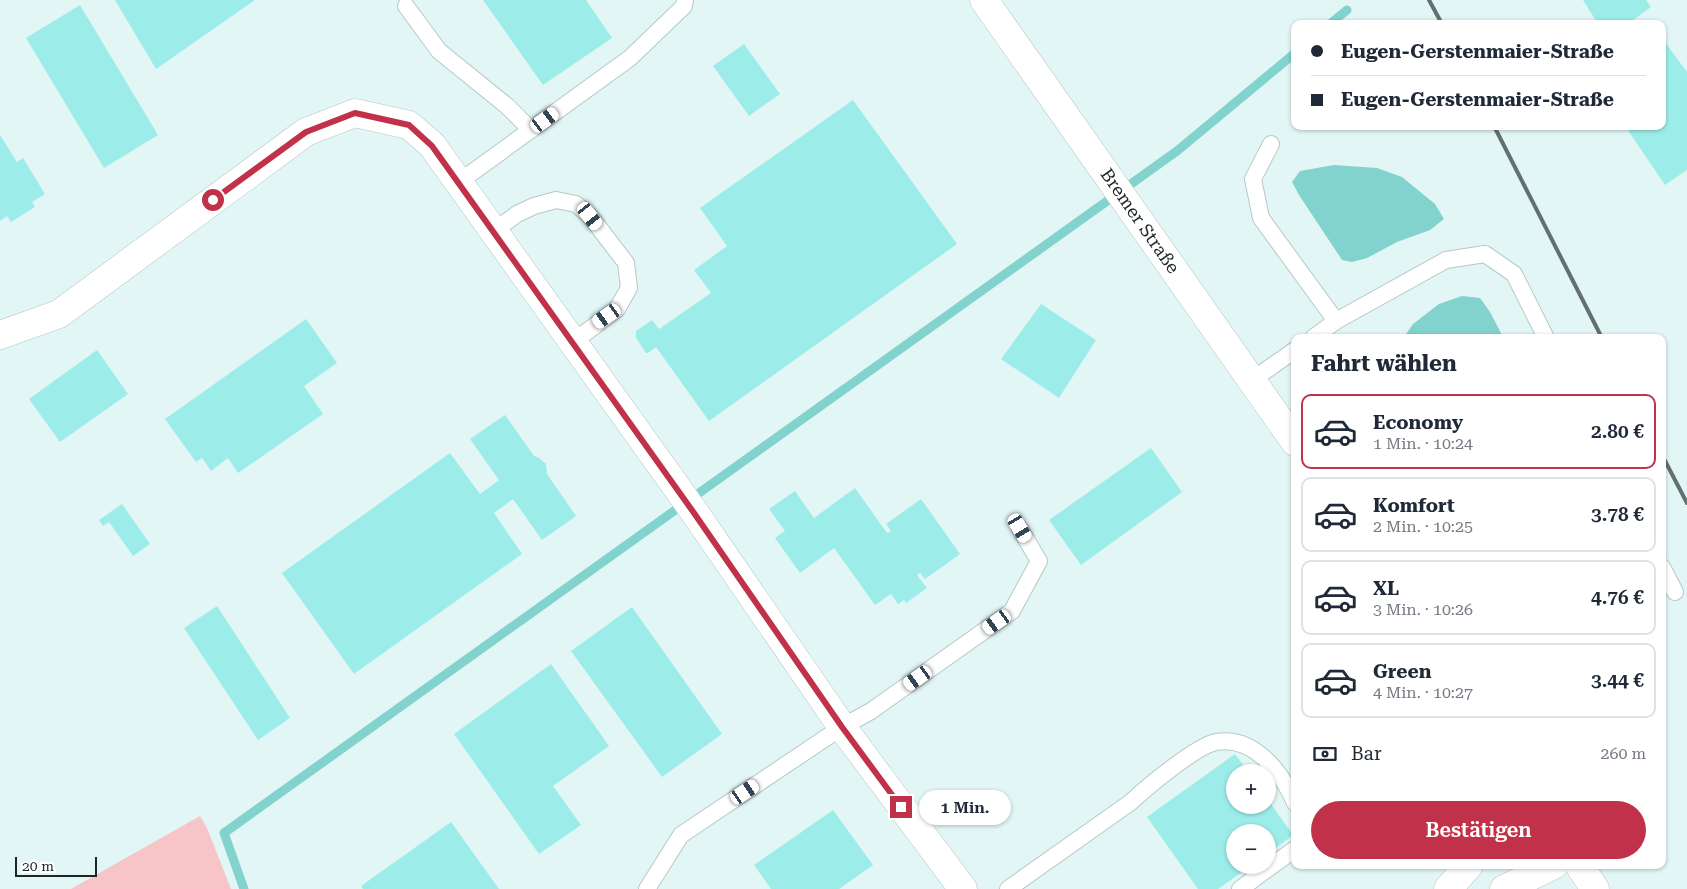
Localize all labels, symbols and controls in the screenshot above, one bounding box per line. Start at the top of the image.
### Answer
text: Eugen-Gerstenmaier-Straße [1341,40,1614,63]
text: Eugen-Gerstenmaier-Straße [1341,88,1614,111]
car [528,105,561,135]
street label: Bremer Straße [1096,164,1184,277]
route start [202,189,224,211]
car [574,200,605,232]
car [590,301,623,331]
text: Fahrt wählen [1311,351,1457,376]
icon: car [1313,409,1358,454]
text: Economy [1373,411,1463,434]
text: 2.80 € [1591,420,1644,443]
text: 1 Min. · 10:24 [1373,434,1473,453]
icon: car [1313,492,1358,537]
text: Komfort [1373,494,1455,517]
text: 3.78 € [1591,503,1644,526]
car [1005,511,1034,545]
text: 2 Min. · 10:25 [1373,517,1473,536]
icon: car [1313,575,1358,620]
text: XL [1373,577,1399,600]
text: 4.76 € [1591,586,1644,609]
text: 3 Min. · 10:26 [1373,600,1473,619]
car [980,607,1013,637]
icon: car [1313,658,1358,703]
text: Green [1373,660,1431,683]
car [901,663,934,693]
text: 3.44 € [1591,669,1644,692]
text: 4 Min. · 10:27 [1373,683,1473,702]
icon: cash [1311,740,1339,768]
text: Bar [1351,742,1382,765]
text: 260 m [1600,744,1646,763]
map controls [1226,764,1276,874]
button: + [1226,764,1276,814]
car [728,777,761,807]
callout: 1 Min. [918,790,1011,824]
route end [890,796,912,818]
text: 1 Min. [941,798,989,817]
button: Bestätigen [1311,801,1646,859]
button: − [1226,824,1276,874]
scale bar [15,854,98,877]
text: 20 m [22,858,54,874]

